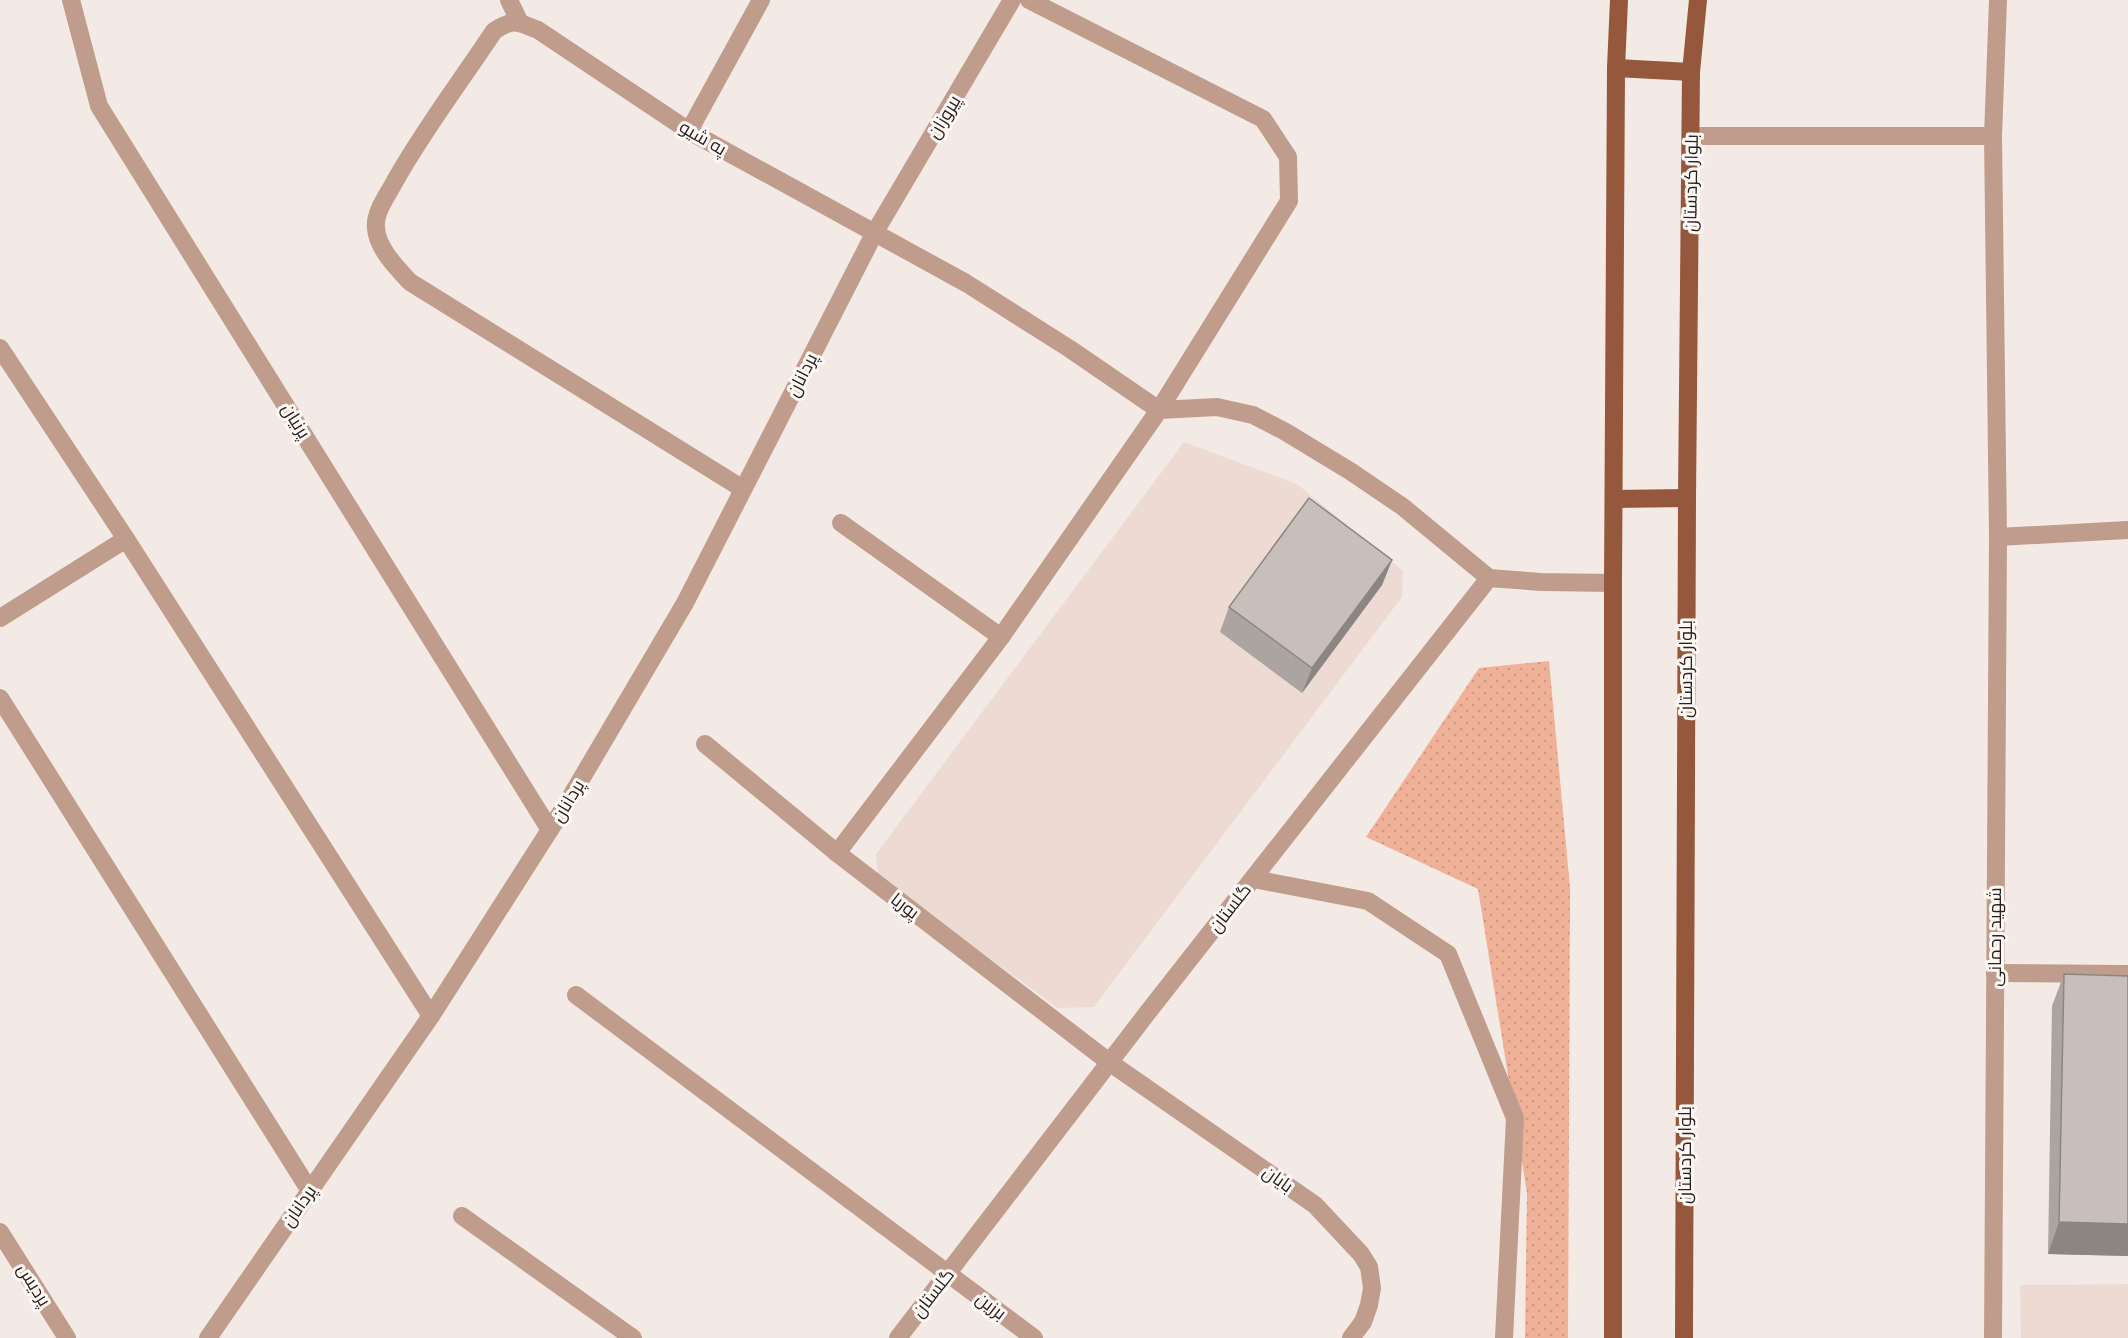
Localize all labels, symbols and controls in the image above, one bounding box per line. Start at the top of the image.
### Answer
street label: پیروزان [922,91,966,143]
street label: په شیو [675,116,731,161]
street label: بلوار کردستان [1679,134,1703,232]
street label: پردانان [782,349,823,401]
street label: پرنیان [276,399,315,443]
street label: بلوار کردستان [1675,620,1697,718]
street label: پردانان [547,776,590,827]
street label: گلستان [1204,879,1256,937]
street label: شهید رحمانی [1984,887,2006,987]
street label: پوریا [886,888,924,925]
street label: بلوار کردستان [1674,1106,1696,1204]
street label: بایان [1258,1161,1298,1197]
street label: پردانان [277,1181,322,1232]
street label: پردیس [12,1260,56,1311]
street label: گلستان [907,1264,959,1322]
street label: برزین [971,1287,1011,1325]

